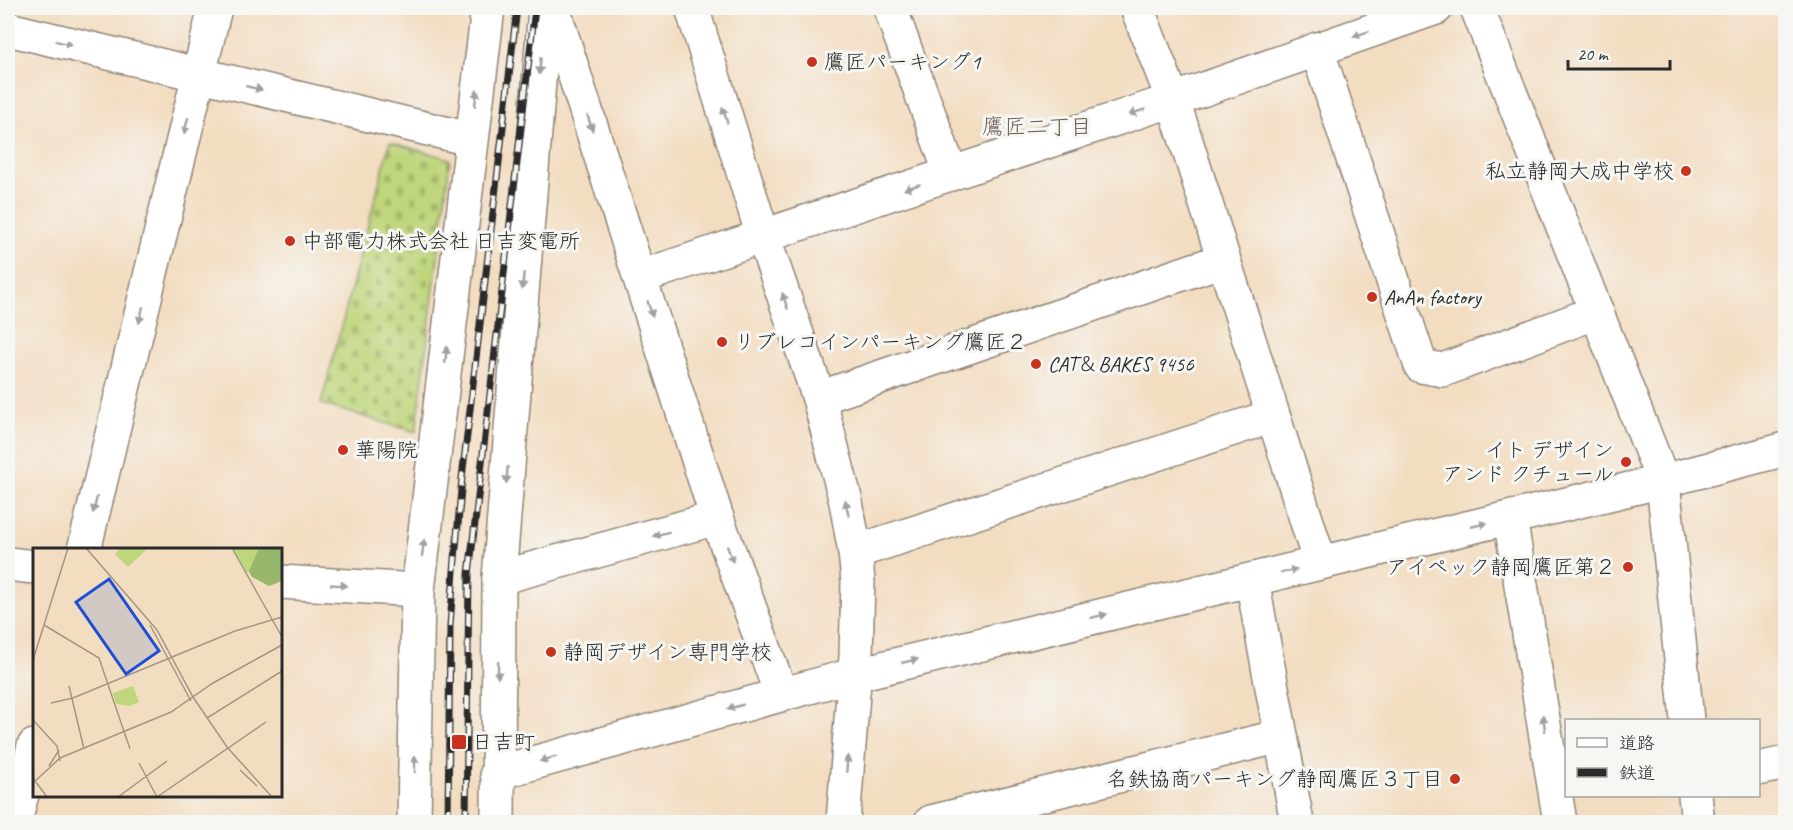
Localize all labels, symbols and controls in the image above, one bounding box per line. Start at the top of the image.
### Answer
one-way arrow [1352,29,1370,39]
scale bar [1568,33,1670,71]
one-way arrow [55,38,74,48]
text: 20 m [1577,43,1610,65]
place label: 鷹匠パーキング1 [824,49,982,75]
marker: 鷹匠パーキング1 [805,55,819,69]
one-way arrow [536,56,545,75]
one-way arrow [245,84,263,94]
one-way arrow [471,89,481,108]
one-way arrow [720,106,730,124]
one-way arrow [1128,108,1146,117]
district label: 鷹匠二丁目 [982,113,1092,141]
one-way arrow [586,114,595,132]
one-way arrow [181,116,191,135]
place label: 私立静岡大成中学校 [1485,158,1674,184]
marker: 私立静岡大成中学校 [1679,164,1693,178]
one-way arrow [903,182,921,192]
place label: 中部電力株式会社 日吉変電所 [302,228,580,254]
marker: 中部電力株式会社 日吉変電所 [283,234,297,248]
one-way arrow [518,272,528,291]
place label: AnAn factory [1384,284,1483,310]
marker: AnAn factory [1365,290,1379,304]
one-way arrow [780,292,790,310]
one-way arrow [646,300,655,318]
one-way arrow [135,306,145,324]
place label: リブレコインパーキング鷹匠２ [734,329,1027,355]
marker: リブレコインパーキング鷹匠２ [715,335,729,349]
one-way arrow [441,345,451,364]
place label: CAT＆BAKES 9456 [1048,351,1194,377]
marker: CAT＆BAKES 9456 [1029,357,1043,371]
place label: 華陽院 [355,437,418,463]
place label: イト デザイン アンド クチュール [1442,437,1614,487]
marker: 華陽院 [336,443,350,457]
marker: イト デザイン アンド クチュール [1619,455,1633,469]
one-way arrow [502,466,512,485]
one-way arrow [89,495,99,514]
one-way arrow [842,498,851,517]
one-way arrow [1469,520,1488,530]
one-way arrow [652,529,670,539]
one-way arrow [418,539,428,558]
one-way arrow [726,545,736,563]
inset map [33,548,282,797]
place label: アイペック静岡鷹匠第２ [1386,554,1616,580]
marker: アイペック静岡鷹匠第２ [1621,560,1635,574]
one-way arrow [1280,565,1298,575]
one-way arrow [329,581,348,590]
one-way arrow [1090,611,1109,620]
place label: 静岡デザイン専門学校 [563,639,772,665]
marker: 静岡デザイン専門学校 [544,645,558,659]
one-way arrow [900,656,919,665]
one-way arrow [493,661,503,680]
one-way arrow [726,702,745,712]
one-way arrow [1539,714,1548,733]
legend [1565,719,1760,797]
place label: 日吉町 [472,729,535,755]
text: 道路 [1619,732,1655,754]
marker: 日吉町 [450,733,468,751]
one-way arrow [410,755,420,774]
one-way arrow [539,755,557,764]
one-way arrow [842,755,851,774]
text: 鉄道 [1619,762,1655,784]
place label: 名鉄協商パーキング静岡鷹匠３丁目 [1107,766,1443,792]
marker: 名鉄協商パーキング静岡鷹匠３丁目 [1448,772,1462,786]

